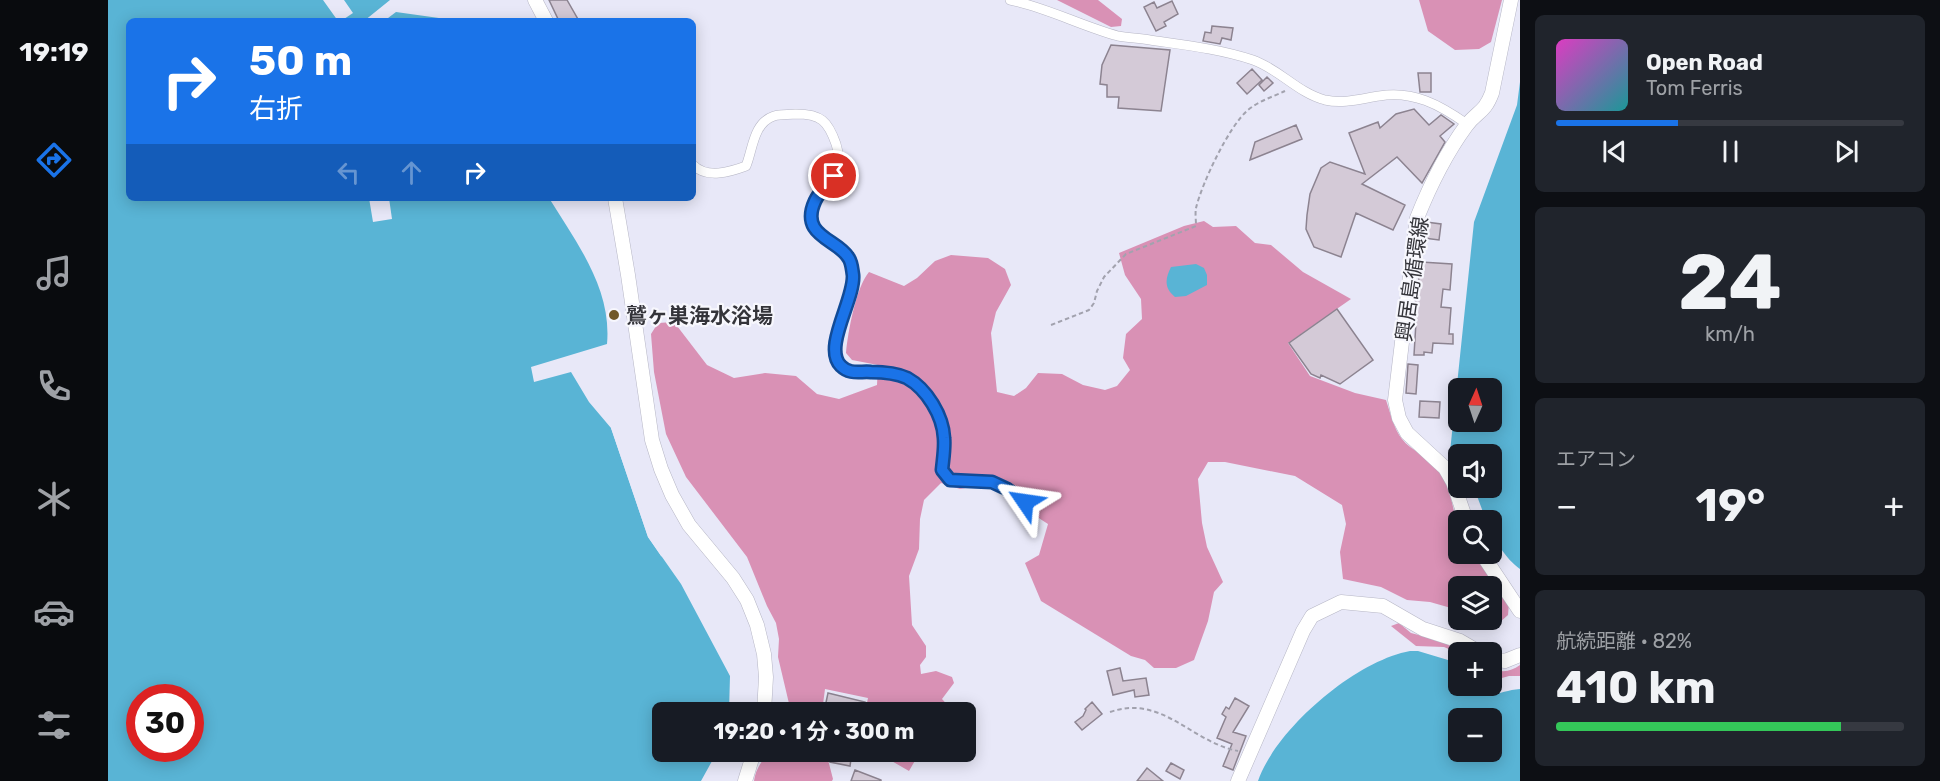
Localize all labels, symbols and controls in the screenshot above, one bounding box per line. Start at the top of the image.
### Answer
text: 19:19 [19,36,89,68]
text: 50 m [249,36,352,86]
icon: right [150,42,228,120]
text: Open Road [1646,49,1763,76]
text: Tom Ferris [1646,76,1743,100]
text: 右折 [249,93,303,125]
icon: previous [1598,135,1631,168]
icon: pause [1714,135,1747,168]
icon: next [1830,135,1863,168]
icon: directions [33,139,75,181]
pin [808,150,859,201]
icon: left [332,156,365,189]
icon: ahead [395,156,428,189]
icon: right [458,156,491,189]
icon: arrive [817,159,850,192]
street label: 興居島循環線 [1391,215,1433,343]
text: 24 [1678,236,1782,329]
icon: music [33,252,75,294]
place label: 鷲ヶ巣海水浴場 [626,303,773,328]
marker: 鷲ヶ巣海水浴場 [607,308,621,322]
text: km/h [1705,322,1755,346]
icon: phone [33,365,75,407]
north arrow [1448,378,1502,432]
map controls [1448,378,1502,762]
button: sound [1448,444,1502,498]
text: エアコン [1556,447,1636,471]
position arrow [993,470,1057,534]
icon: climate [33,478,75,520]
text: 19° [1696,479,1765,532]
text: − [1556,486,1577,525]
text: + [1883,486,1904,525]
button: search [1448,510,1502,564]
button: layers [1448,576,1502,630]
icon: car [33,591,75,633]
text: 航続距離 · 82% [1556,629,1692,653]
button: + [1448,642,1502,696]
text: 410 km [1556,661,1716,714]
speed limit sign: 30 [126,684,204,762]
icon: filters [33,704,75,746]
button: − [1448,708,1502,762]
text: 19:20 · 1 分 · 300 m [714,718,914,745]

